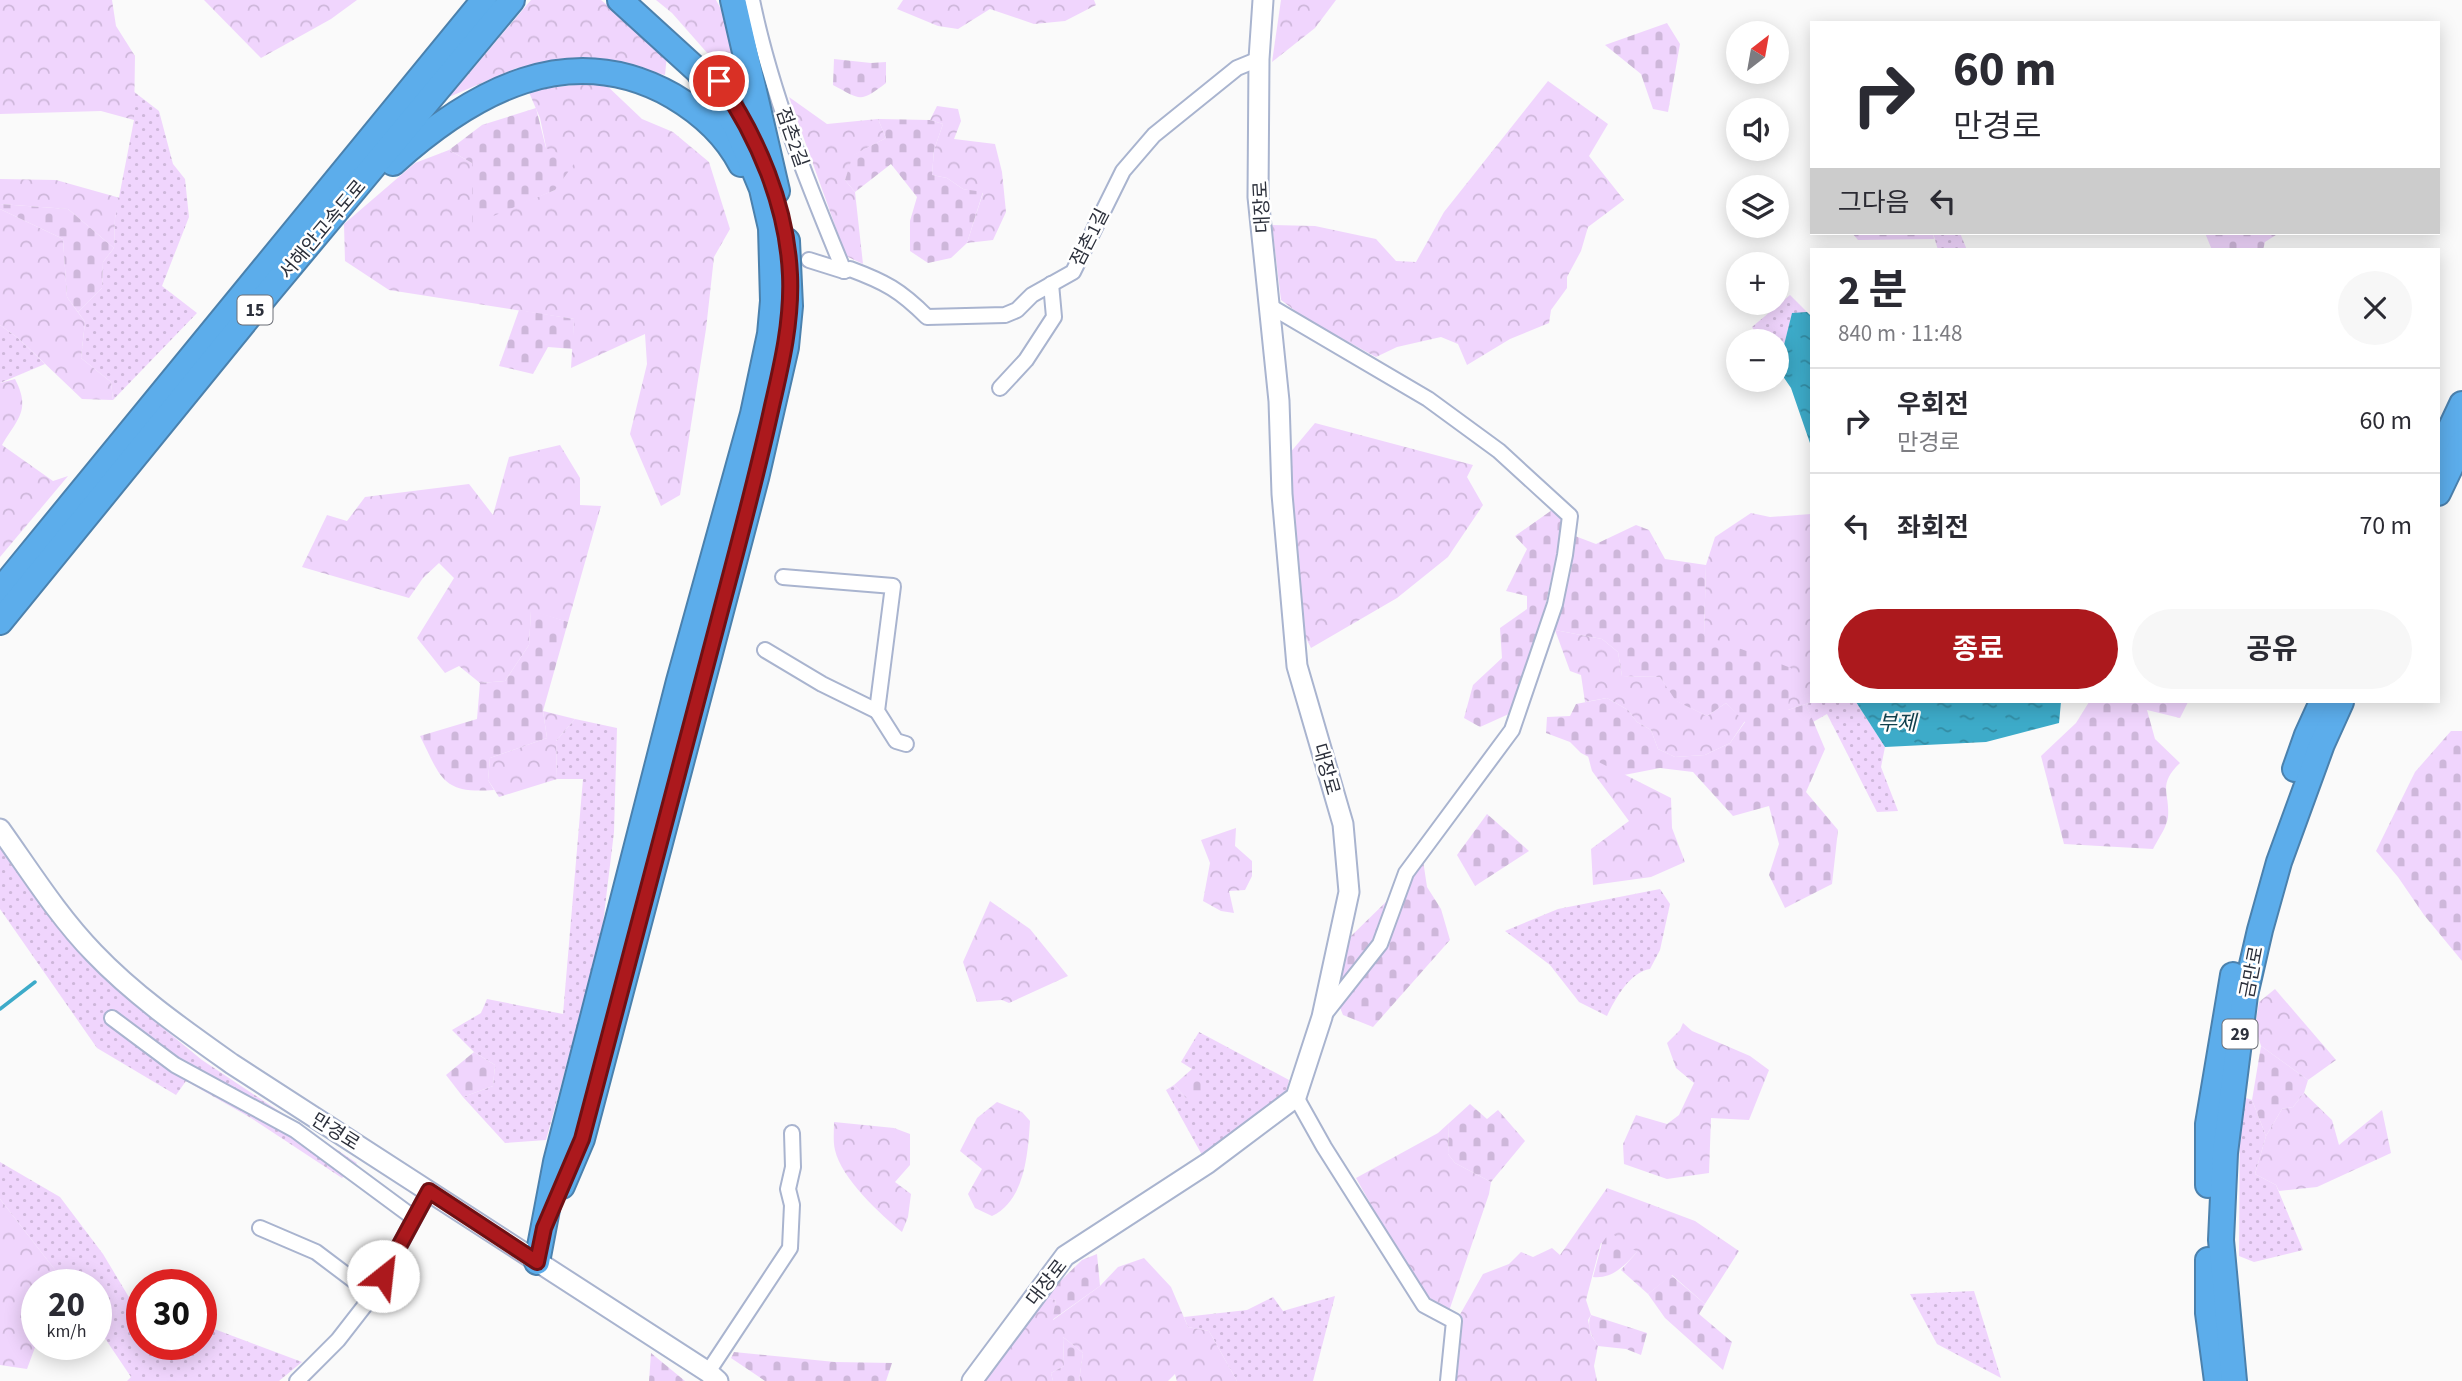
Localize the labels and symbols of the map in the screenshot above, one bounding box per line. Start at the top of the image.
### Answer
north arrow [1726,21,1788,84]
pin [689,51,749,111]
street label: 점촌2길 [769,104,814,171]
street label: 서해안고속도로 [273,174,373,286]
street label: 대장로 [1248,180,1277,234]
street label: 점촌1길 [1064,204,1116,271]
road number: 15 [238,296,272,324]
water label: 부제 [1878,708,1919,738]
street label: 대장로 [1305,740,1346,798]
street label: 금만로 [2234,944,2271,1001]
road number: 29 [2222,1020,2258,1049]
street label: 만경로 [306,1107,365,1158]
position arrow [346,1239,420,1313]
street label: 대장로 [1020,1254,1074,1312]
speed limit sign: 30 [126,1269,217,1360]

